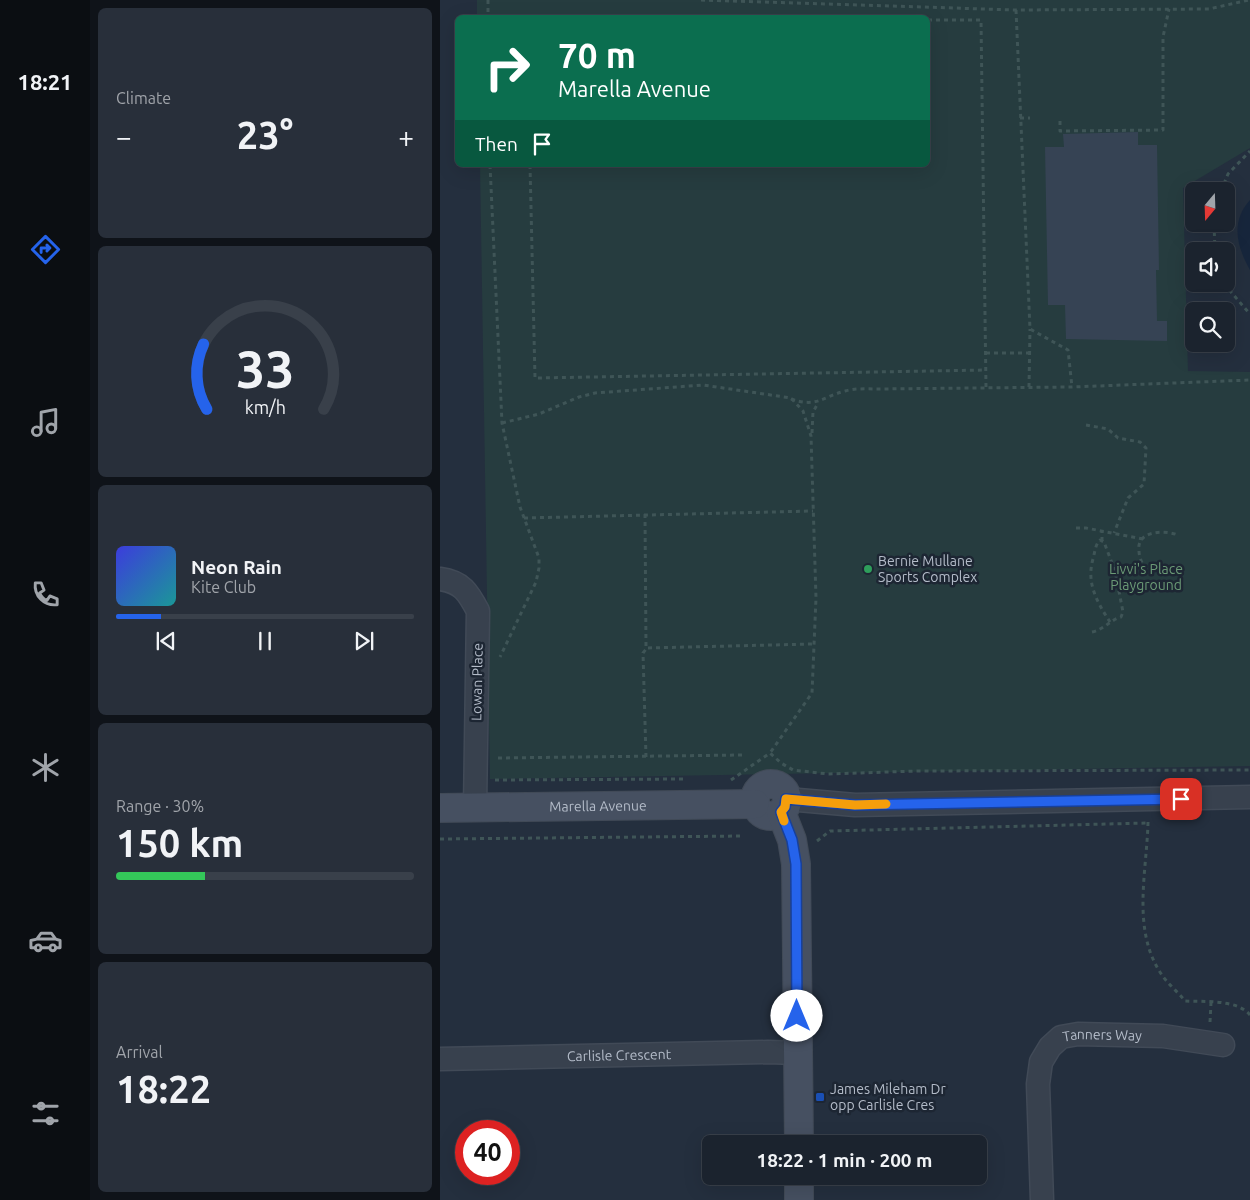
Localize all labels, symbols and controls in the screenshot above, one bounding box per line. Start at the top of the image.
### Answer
icon: right [475,35,540,100]
text: 70 m [558,35,636,75]
text: 18:21 [17,69,73,94]
text: Marella Avenue [558,76,711,101]
text: Climate [116,89,171,107]
text: 23° [237,114,293,156]
text: − [116,121,132,152]
text: + [398,121,414,152]
icon: arrive [528,130,556,158]
text: Then [475,133,518,155]
north arrow [1185,182,1235,232]
map controls [1185,182,1235,352]
icon: directions [28,232,63,267]
button: sound [1185,242,1235,292]
button: search [1185,302,1235,352]
text: 33 [236,340,294,398]
text: km/h [244,397,286,417]
icon: music [28,405,63,440]
place label: Bernie Mullane Sports Complex [878,553,977,585]
text: Neon Rain [191,556,282,578]
park label: Livvi's Place Playground [1109,561,1183,593]
marker: Bernie Mullane Sports Complex [862,563,874,575]
icon: phone [28,577,63,612]
text: Kite Club [191,578,256,596]
icon: previous [152,627,180,655]
icon: pause [251,627,279,655]
icon: next [350,627,378,655]
street label: Lowan Place [468,643,486,721]
icon: climate [28,750,63,785]
pin [1160,778,1202,820]
icon: arrive [1167,785,1195,813]
text: Range · 30% [116,797,204,815]
street label: Marella Avenue [549,797,647,815]
text: 150 km [116,822,243,864]
icon: car [28,923,63,958]
position arrow [770,989,822,1041]
street label: Tanners Way [1061,1026,1142,1045]
text: Arrival [116,1043,163,1061]
street label: Carlisle Crescent [567,1046,672,1064]
text: 18:22 [116,1068,211,1110]
place label: James Mileham Dr opp Carlisle Cres [830,1081,947,1113]
marker: James Mileham Dr opp Carlisle Cres [814,1091,826,1103]
icon: filters [28,1096,63,1131]
speed limit sign: 40 [455,1120,520,1185]
text: 18:22 · 1 min · 200 m [757,1149,932,1171]

